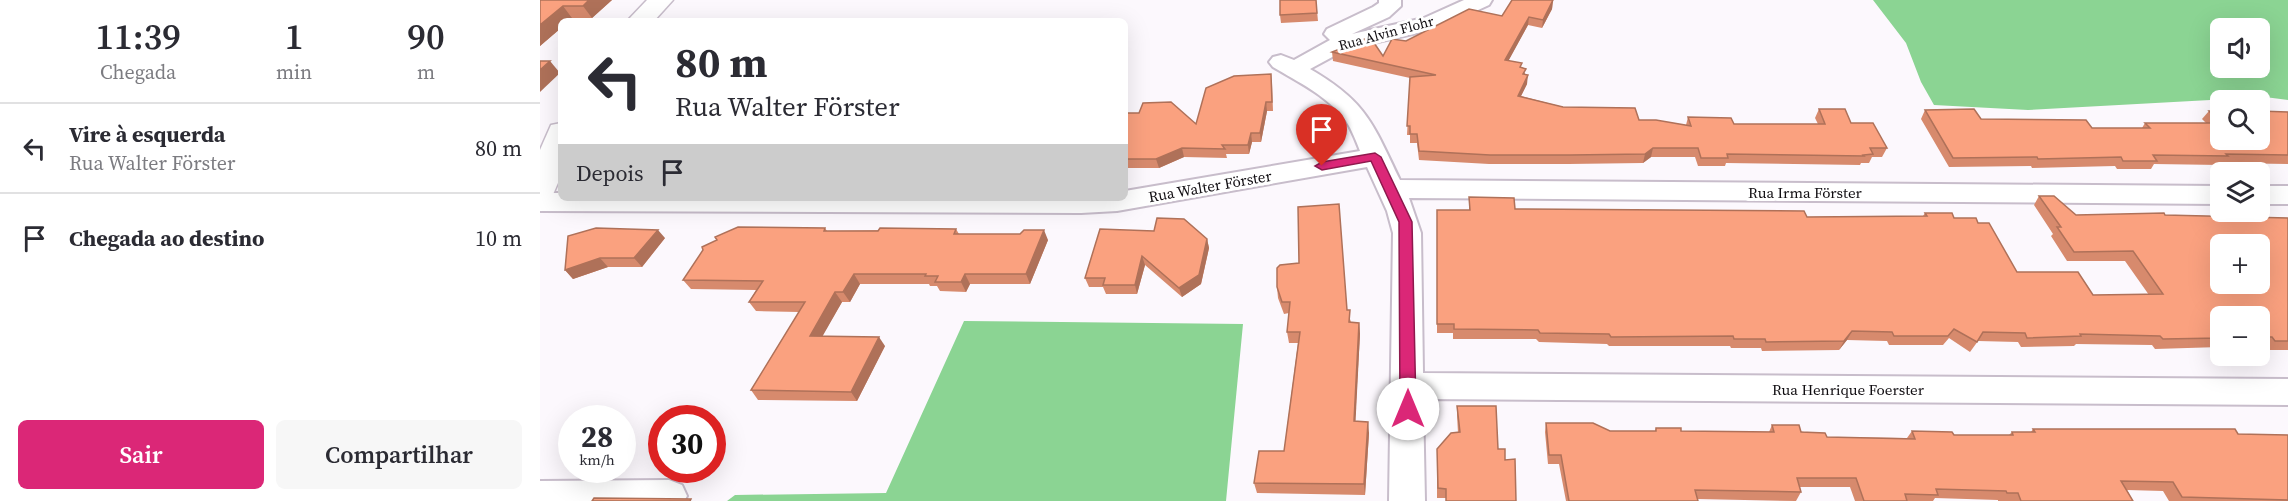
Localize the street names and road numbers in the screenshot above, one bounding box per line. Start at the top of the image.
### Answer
street label: Rua Alvin Flohr [1336,11,1436,55]
street label: Rua Walter Förster [1147,165,1274,207]
street label: Rua Irma Förster [1748,182,1863,203]
street label: Rua Henrique Foerster [1772,379,1925,400]

